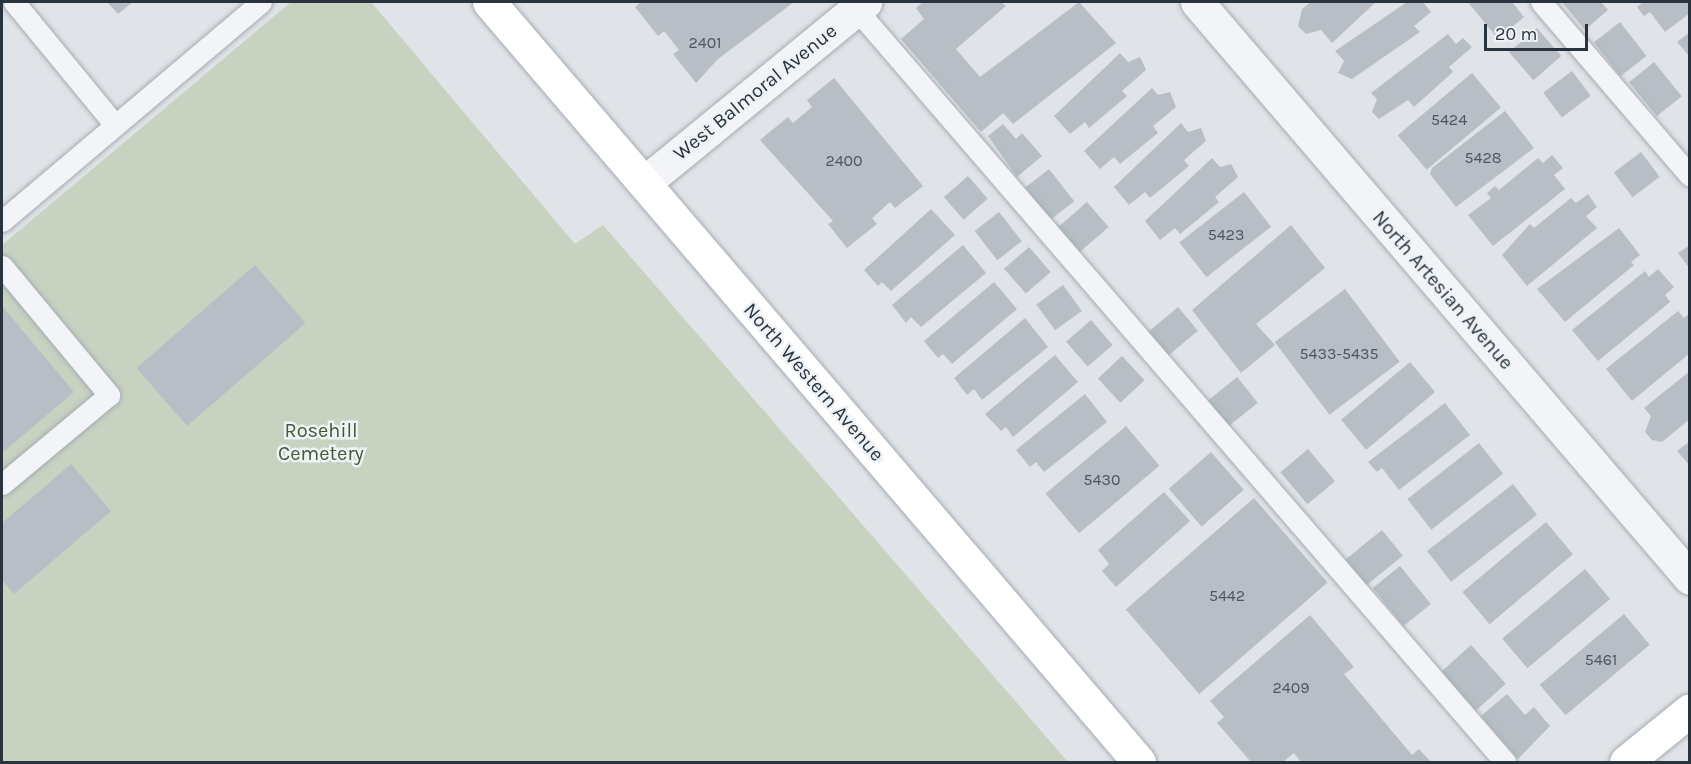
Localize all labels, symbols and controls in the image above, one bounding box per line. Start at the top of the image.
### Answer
scale bar [1487,12,1590,50]
street label: West Balmoral Avenue [668,19,842,165]
text: 20 m [1495,23,1537,45]
house number: 2401 [689,33,721,53]
house number: 5424 [1431,110,1467,130]
house number: 5428 [1464,148,1502,168]
house number: 2400 [825,151,863,171]
street label: North Artesian Avenue [1367,206,1519,374]
house number: 5423 [1208,225,1244,245]
street label: North Western Avenue [739,298,889,466]
house number: 5433-5435 [1300,344,1378,364]
park label: Rosehill Cemetery [278,418,364,465]
house number: 5430 [1084,470,1120,490]
house number: 5442 [1209,586,1245,606]
house number: 5461 [1585,650,1617,670]
house number: 2409 [1273,678,1309,698]

